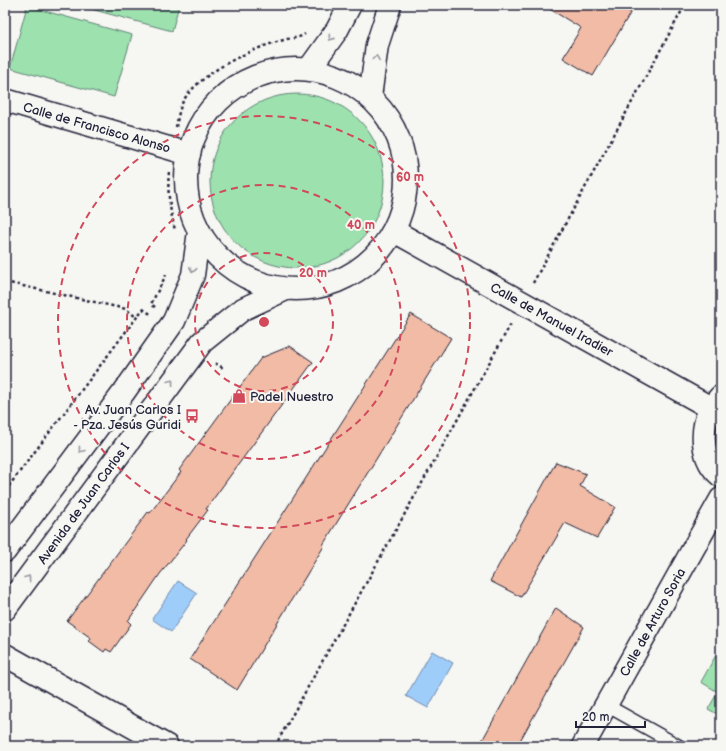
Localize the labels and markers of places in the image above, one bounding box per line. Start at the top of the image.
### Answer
centre of rings [257,315,271,329]
shop icon: Padel Nuestro [231,388,247,404]
place label: Padel Nuestro [250,389,334,405]
place label: Av. Juan Carlos I - Pza. Jesús Guridi [73,402,181,433]
bus stop icon: Av. Juan Carlos I - Pza. Jesús Guridi [184,408,200,424]

